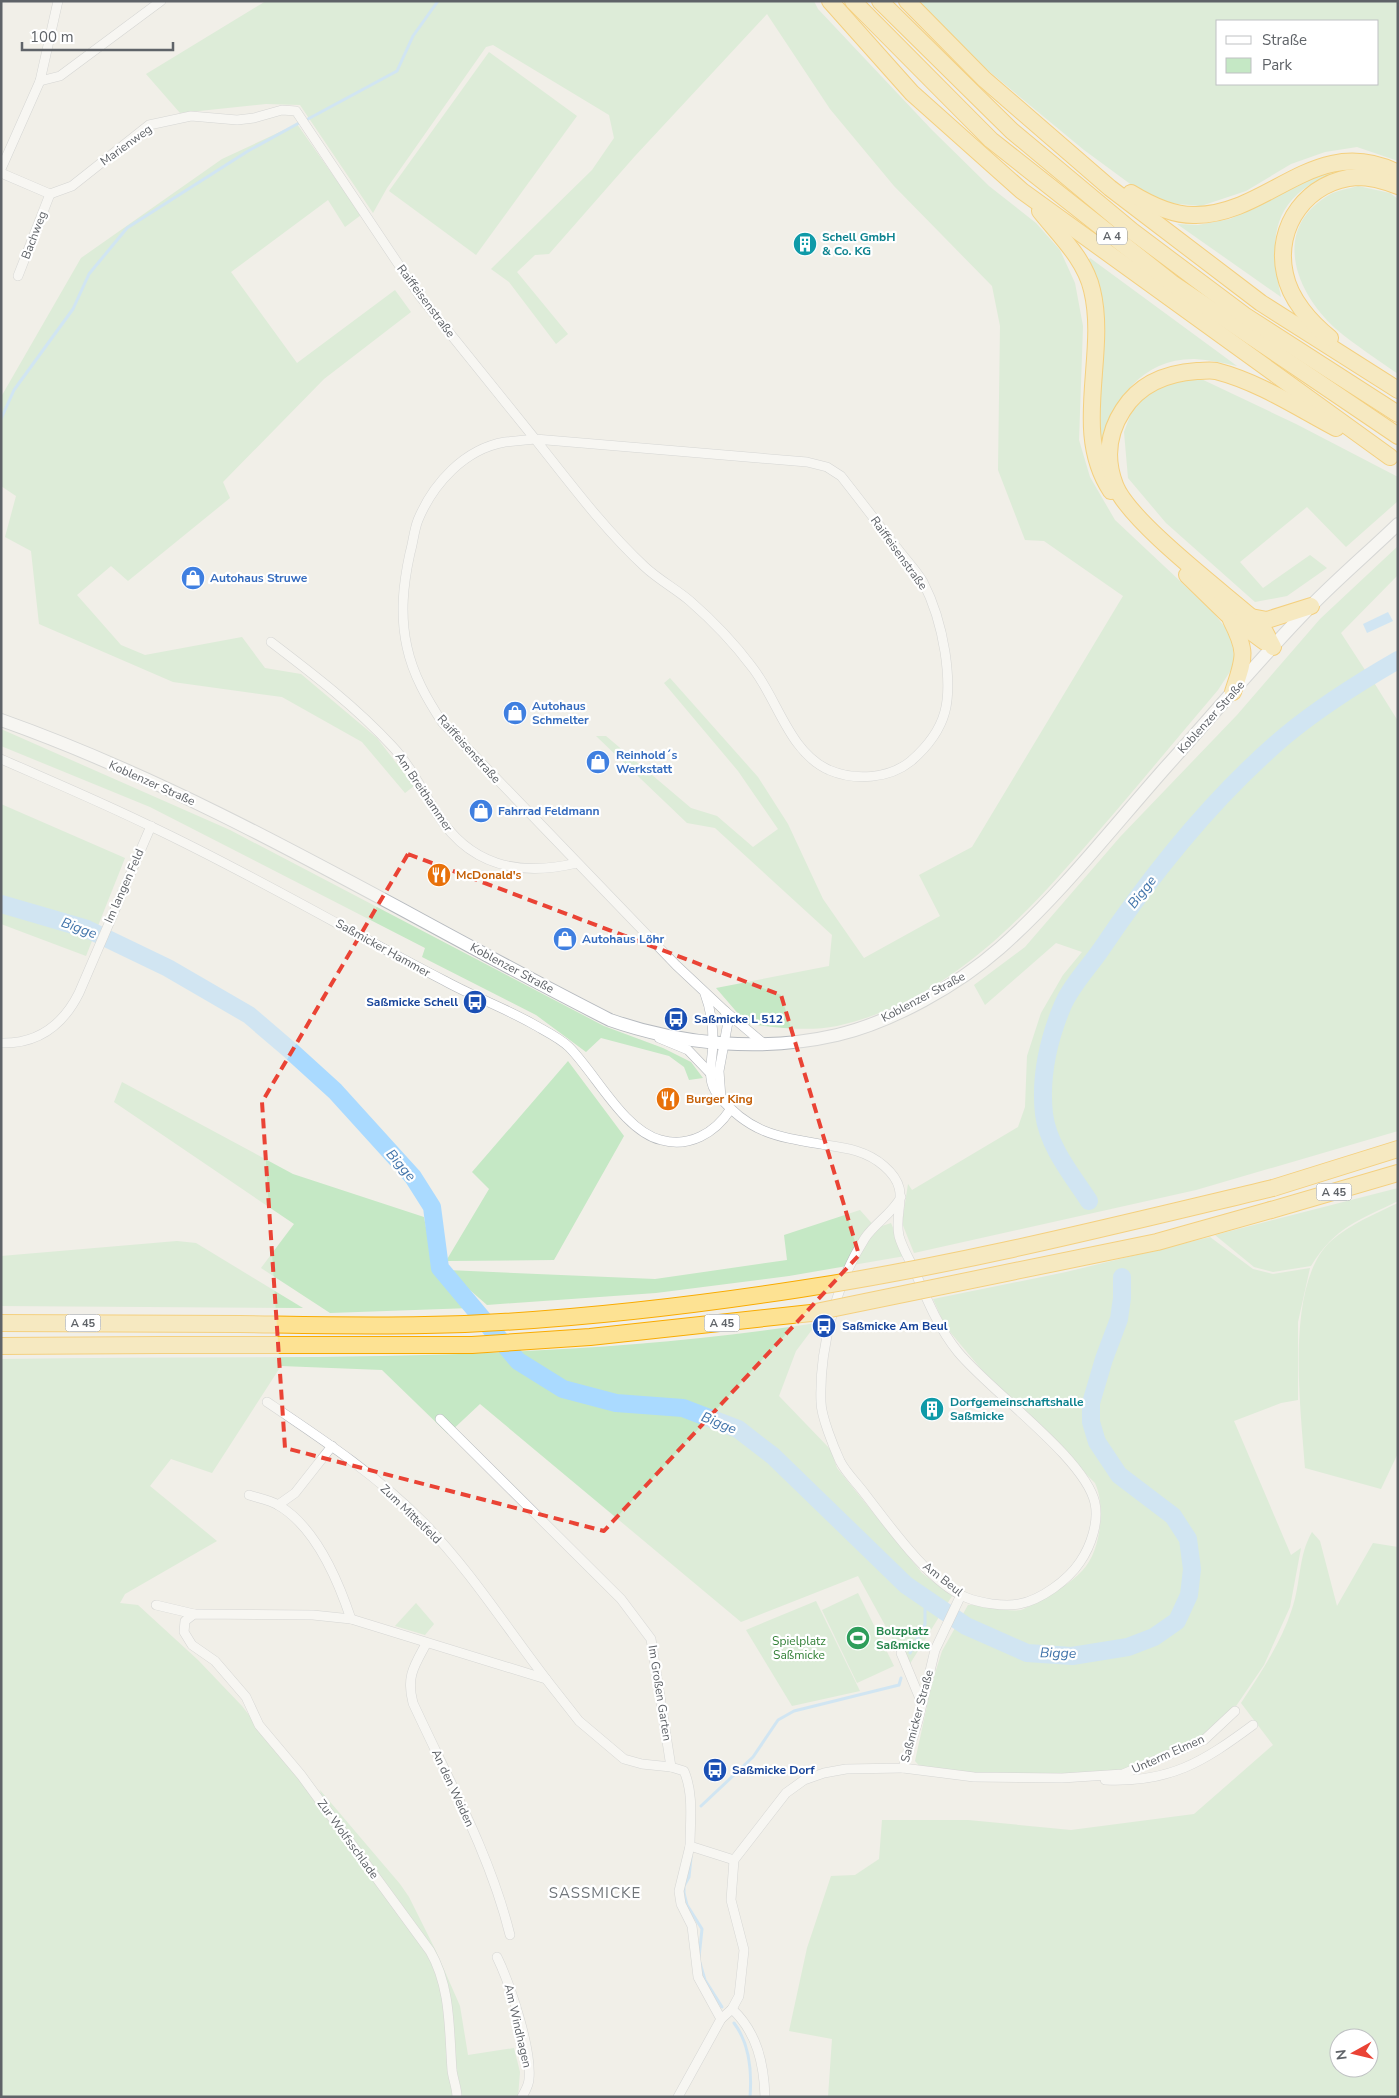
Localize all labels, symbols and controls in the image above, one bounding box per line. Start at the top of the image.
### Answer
scale bar [22,20,174,52]
legend [1216,20,1379,85]
text: 100 m [30,27,74,47]
text: Straße [1262,30,1307,50]
text: Park [1262,55,1292,75]
street label: Marienweg [97,121,155,169]
street label: Bachweg [18,209,50,261]
road number: A 4 [1097,228,1127,245]
place label: Schell GmbH & Co. KG [822,229,896,259]
building icon: Schell GmbH & Co. KG [792,231,818,257]
street label: Raiffeisenstraße [393,261,459,341]
street label: Raiffeisenstraße [867,513,931,593]
shop icon: Autohaus Struwe [180,565,206,591]
place label: Autohaus Struwe [210,570,308,586]
street label: Koblenzer Straße [1174,677,1248,757]
place label: Autohaus Schmelter [532,698,589,728]
shop icon: Autohaus Schmelter [502,700,528,726]
street label: Raiffeisenstraße [434,711,504,787]
place label: Reinhold´s Werkstatt [616,747,678,777]
street label: Am Breithammer [392,749,457,835]
shop icon: Reinhold´s Werkstatt [585,749,611,775]
street label: Koblenzer Straße [106,757,198,809]
shop icon: Fahrrad Feldmann [468,798,494,824]
place label: Fahrrad Feldmann [498,803,600,819]
street label: Im langen Feld [100,846,148,926]
restaurant icon: McDonald's [426,862,452,888]
place label: McDonald's [456,867,522,883]
water label: Bigge [1123,871,1161,912]
water label: Bigge [59,913,100,943]
street label: Saßmicker Hammer [333,915,434,981]
shop icon: Autohaus Löhr [552,926,578,952]
place label: Autohaus Löhr [582,931,665,947]
street label: Koblenzer Straße [467,939,557,997]
street label: Koblenzer Straße [878,968,968,1026]
bus stop icon: Saßmicke Schell [462,989,488,1015]
place label: Saßmicke Schell [366,994,458,1010]
bus stop icon: Saßmicke L 512 [663,1006,689,1032]
place label: Saßmicke L 512 [694,1011,783,1027]
restaurant icon: Burger King [655,1086,681,1112]
place label: Burger King [686,1091,753,1107]
water label: Bigge [382,1145,421,1185]
road number: A 45 [1316,1184,1352,1200]
bus stop icon: Saßmicke Am Beul [811,1313,837,1339]
road number: A 45 [66,1315,100,1332]
road number: A 45 [704,1315,740,1332]
place label: Saßmicke Am Beul [842,1318,948,1334]
place label: Dorfgemeinschaftshalle Saßmicke [950,1394,1084,1424]
building icon: Dorfgemeinschaftshalle Saßmicke [919,1396,945,1422]
water label: Bigge [698,1407,740,1439]
street label: Zum Mittelfeld [377,1481,445,1547]
street label: Am Beul [920,1558,967,1600]
place label: Bolzplatz Saßmicke [876,1623,931,1653]
sports icon: Bolzplatz Saßmicke [845,1625,871,1651]
park label: Spielplatz Saßmicke [772,1633,826,1663]
water label: Bigge [1040,1643,1077,1663]
street label: Im Großen Garten [645,1644,675,1742]
street label: Saßmicker Straße [897,1668,937,1764]
street label: Unterm Elmen [1129,1731,1207,1777]
street label: An den Weiden [428,1747,478,1829]
bus stop icon: Saßmicke Dorf [702,1757,728,1783]
place label: Saßmicke Dorf [732,1762,815,1778]
street label: Zur Wolfsschlade [314,1796,382,1882]
district label: SASSMICKE [549,1883,641,1903]
street label: Am Windhagen [501,1983,535,2069]
north arrow [1329,2028,1379,2078]
text: N [1331,2048,1352,2061]

